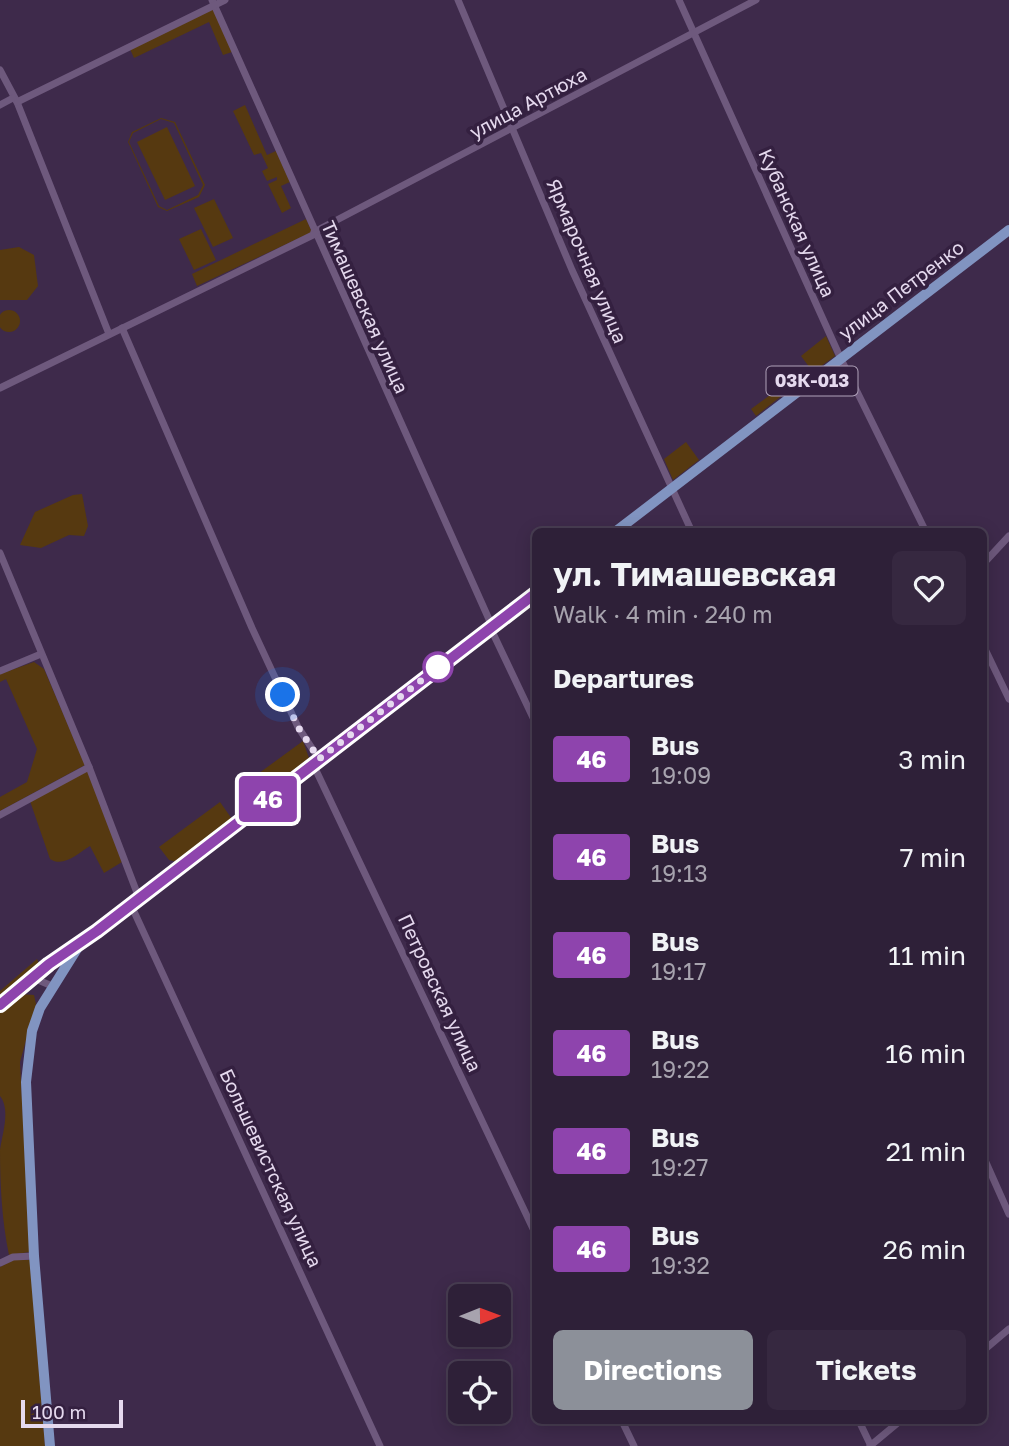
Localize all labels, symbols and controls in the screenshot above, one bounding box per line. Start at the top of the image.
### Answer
street label: улица Артюха [465,62,590,143]
street label: Кубанская улица [754,145,840,301]
street label: Ярмарочная улица [542,175,632,346]
street label: Тимашевская улица [317,217,414,397]
street label: улица Петренко [833,235,968,344]
road number: 03К-013 [766,366,858,396]
button: heart [892,551,966,625]
text: ул. Тимашевская [553,554,836,593]
text: Walk · 4 min · 240 m [553,600,773,628]
unlabelled marker [423,652,453,682]
text: Departures [553,663,694,694]
your location [265,677,300,712]
text: Bus [651,730,699,761]
text: 46 [576,744,607,773]
text: 3 min [898,744,966,775]
text: 19:09 [651,761,711,789]
line badge: 46 [236,776,300,822]
text: 46 [253,784,283,813]
text: Bus [651,828,699,859]
text: 46 [576,842,607,871]
text: 7 min [900,842,966,873]
text: 19:13 [651,859,708,887]
street label: Петровская улица [394,910,487,1075]
text: Bus [651,926,699,957]
text: 46 [576,940,607,969]
text: 11 min [888,940,966,971]
text: 19:17 [651,957,706,985]
text: Bus [651,1024,699,1055]
text: 46 [576,1038,607,1067]
text: 16 min [885,1038,966,1069]
text: 19:22 [651,1055,710,1083]
street label: Большевистская улица [215,1065,328,1271]
text: Bus [651,1122,699,1153]
text: 46 [576,1136,607,1165]
text: 21 min [886,1136,966,1167]
text: 19:27 [651,1153,709,1181]
text: Bus [651,1220,699,1251]
text: 46 [576,1234,607,1263]
text: 26 min [883,1234,966,1265]
text: 19:32 [651,1251,710,1279]
north arrow [448,1284,511,1348]
map controls [448,1284,511,1424]
button: Directions [553,1330,753,1410]
button: Tickets [767,1330,966,1410]
button: locate [448,1361,511,1424]
scale bar [21,1397,122,1429]
text: 100 m [32,1400,86,1423]

